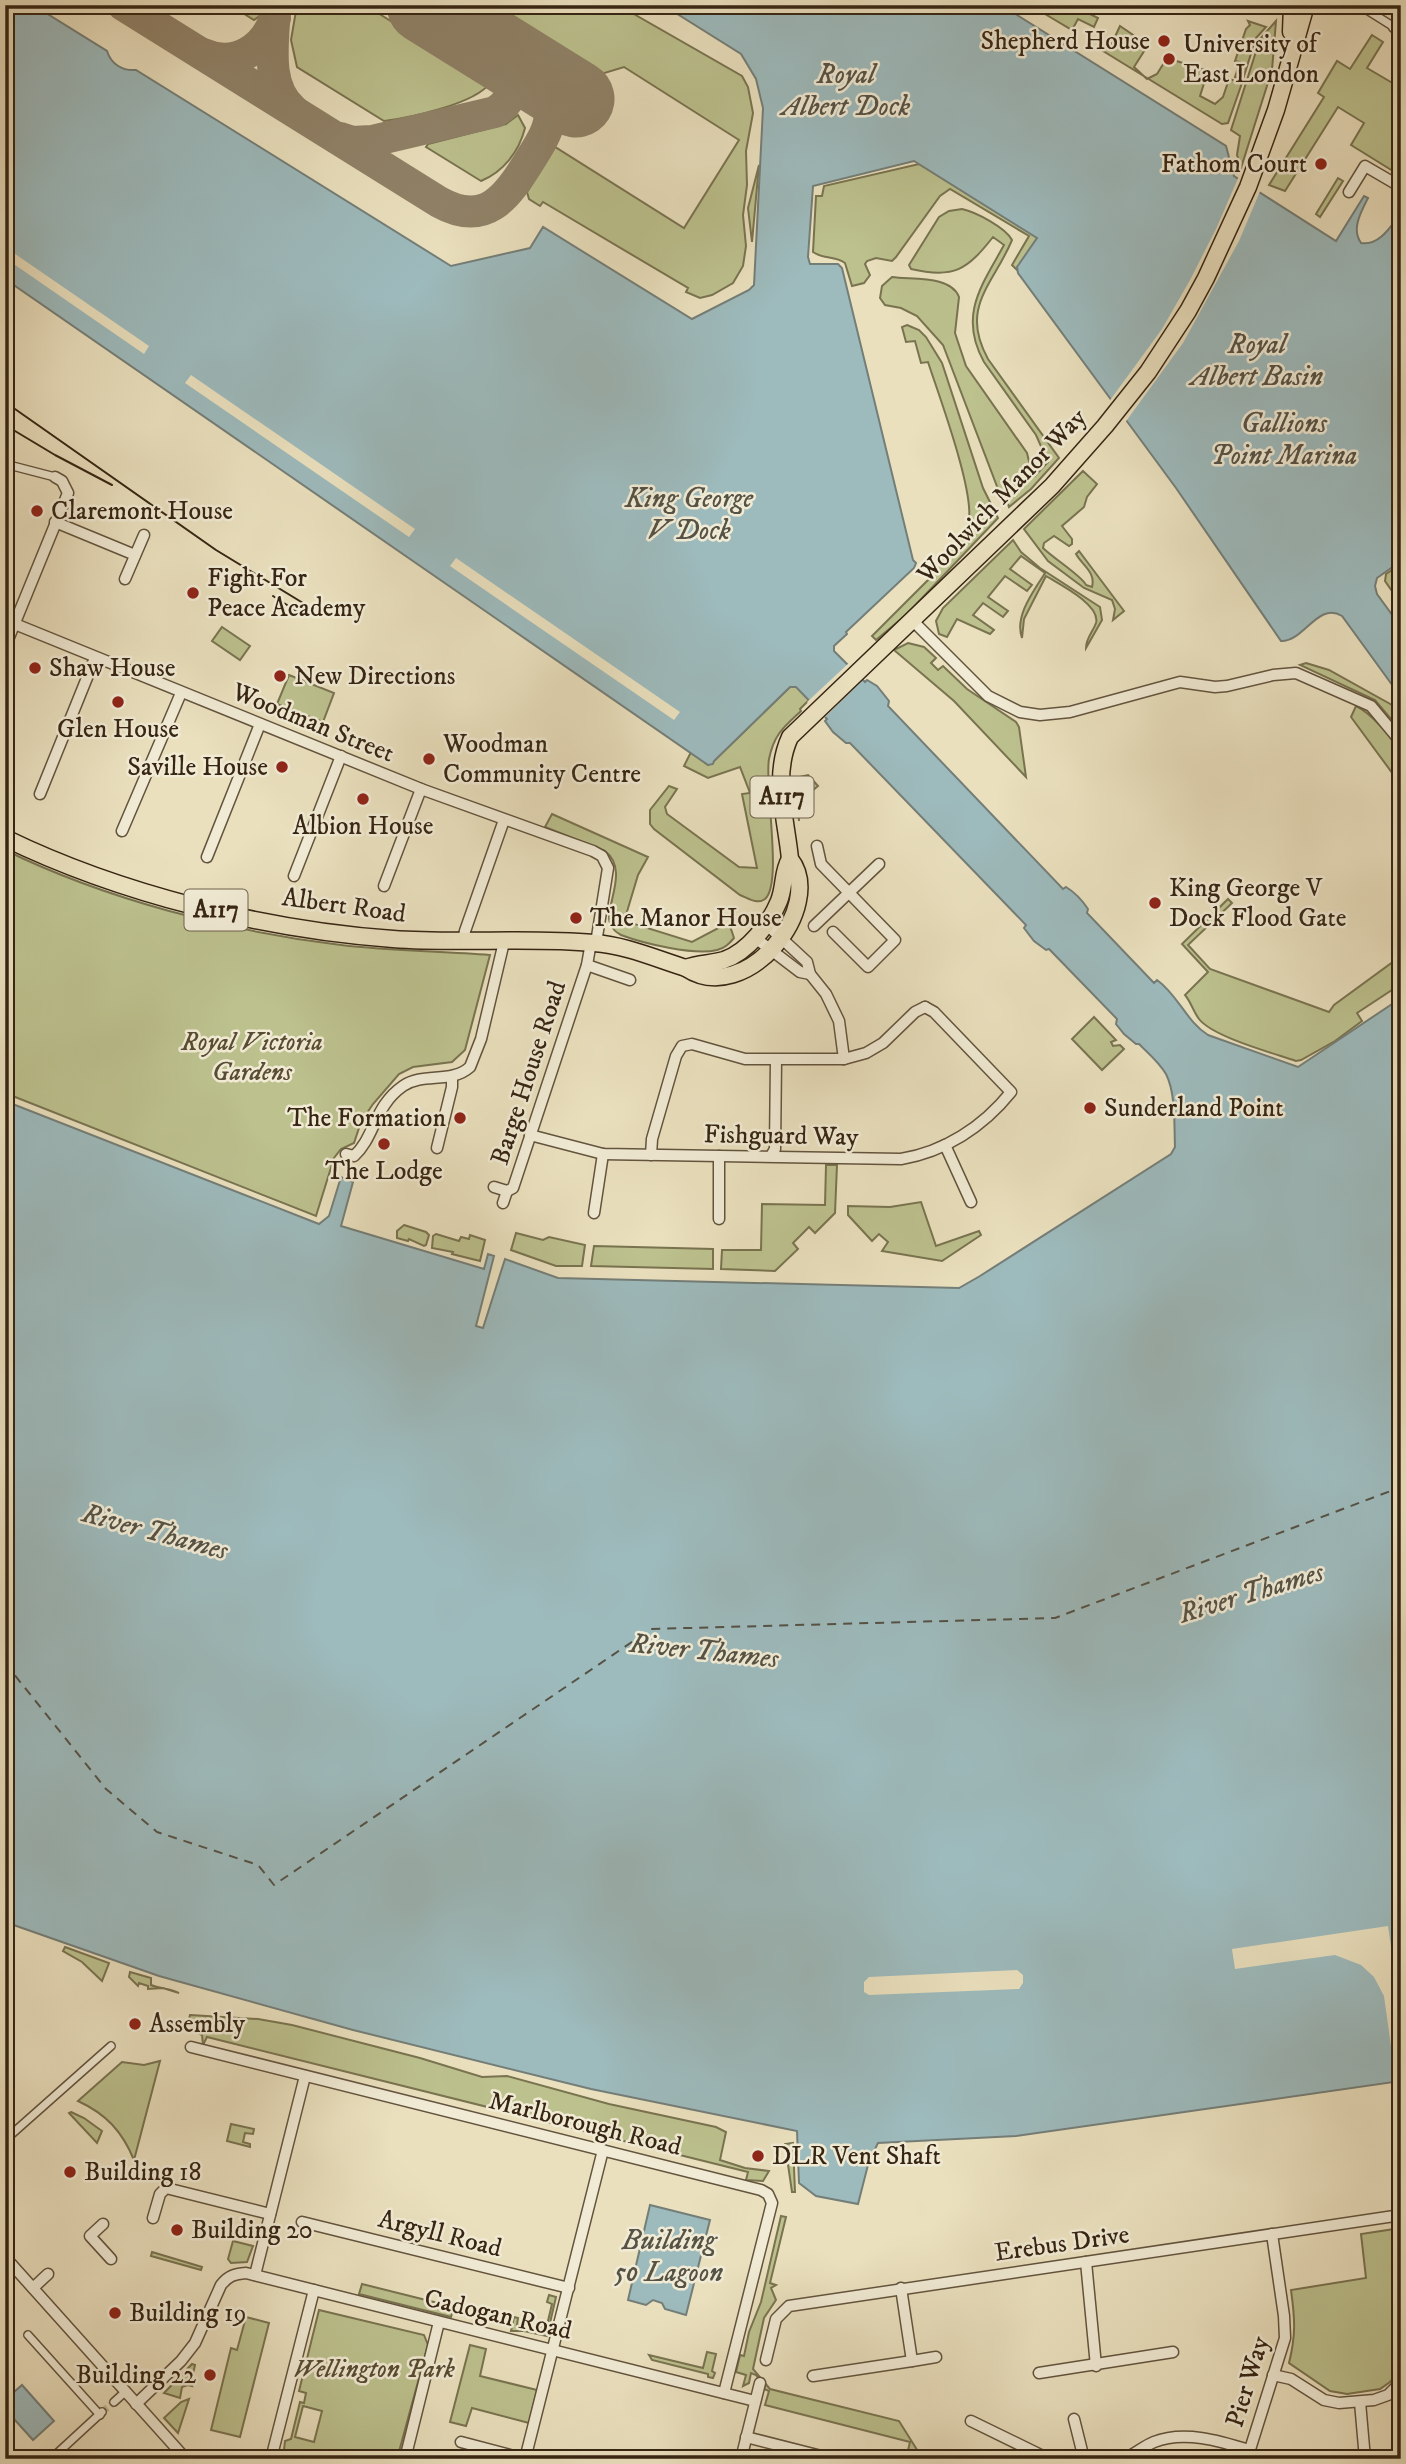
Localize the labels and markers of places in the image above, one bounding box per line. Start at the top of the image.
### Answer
place label: Shepherd House [981,25,1150,58]
place label: University of East London [1183,28,1321,91]
marker: Shepherd House [1156,33,1172,49]
marker: University of East London [1161,51,1177,67]
place label: Fathom Court [1161,148,1307,181]
marker: Fathom Court [1313,156,1329,172]
place label: Claremont House [51,495,233,528]
marker: Claremont House [29,503,45,519]
place label: Fight For Peace Academy [207,562,366,625]
marker: Fight For Peace Academy [185,585,201,601]
place label: Shaw House [49,652,175,685]
marker: Shaw House [27,660,43,676]
place label: New Directions [294,660,455,693]
marker: New Directions [272,668,288,684]
marker: Glen House [110,694,126,710]
place label: Glen House [57,713,179,746]
place label: Woodman Community Centre [442,728,641,791]
place label: Saville House [127,751,268,784]
marker: Woodman Community Centre [421,751,437,767]
marker: Saville House [274,759,290,775]
marker: Albion House [355,791,371,807]
place label: Albion House [292,810,434,843]
place label: King George V Dock Flood Gate [1169,872,1346,935]
marker: King George V Dock Flood Gate [1147,895,1163,911]
place label: The Manor House [590,902,782,935]
marker: The Manor House [568,910,584,926]
place label: Sunderland Point [1104,1092,1284,1125]
marker: Sunderland Point [1082,1100,1098,1116]
place label: The Formation [287,1102,446,1135]
marker: The Formation [452,1110,468,1126]
marker: The Lodge [376,1136,392,1152]
place label: The Lodge [325,1155,443,1188]
place label: Assembly [149,2008,246,2041]
marker: Assembly [127,2016,143,2032]
place label: DLR Vent Shaft [772,2140,941,2173]
marker: DLR Vent Shaft [750,2148,766,2164]
place label: Building 18 [84,2156,202,2189]
marker: Building 18 [62,2164,78,2180]
place label: Building 20 [191,2214,313,2247]
marker: Building 20 [169,2222,185,2238]
place label: Building 19 [129,2297,246,2330]
marker: Building 19 [107,2305,123,2321]
place label: Building 22 [75,2359,196,2392]
marker: Building 22 [202,2367,218,2383]

